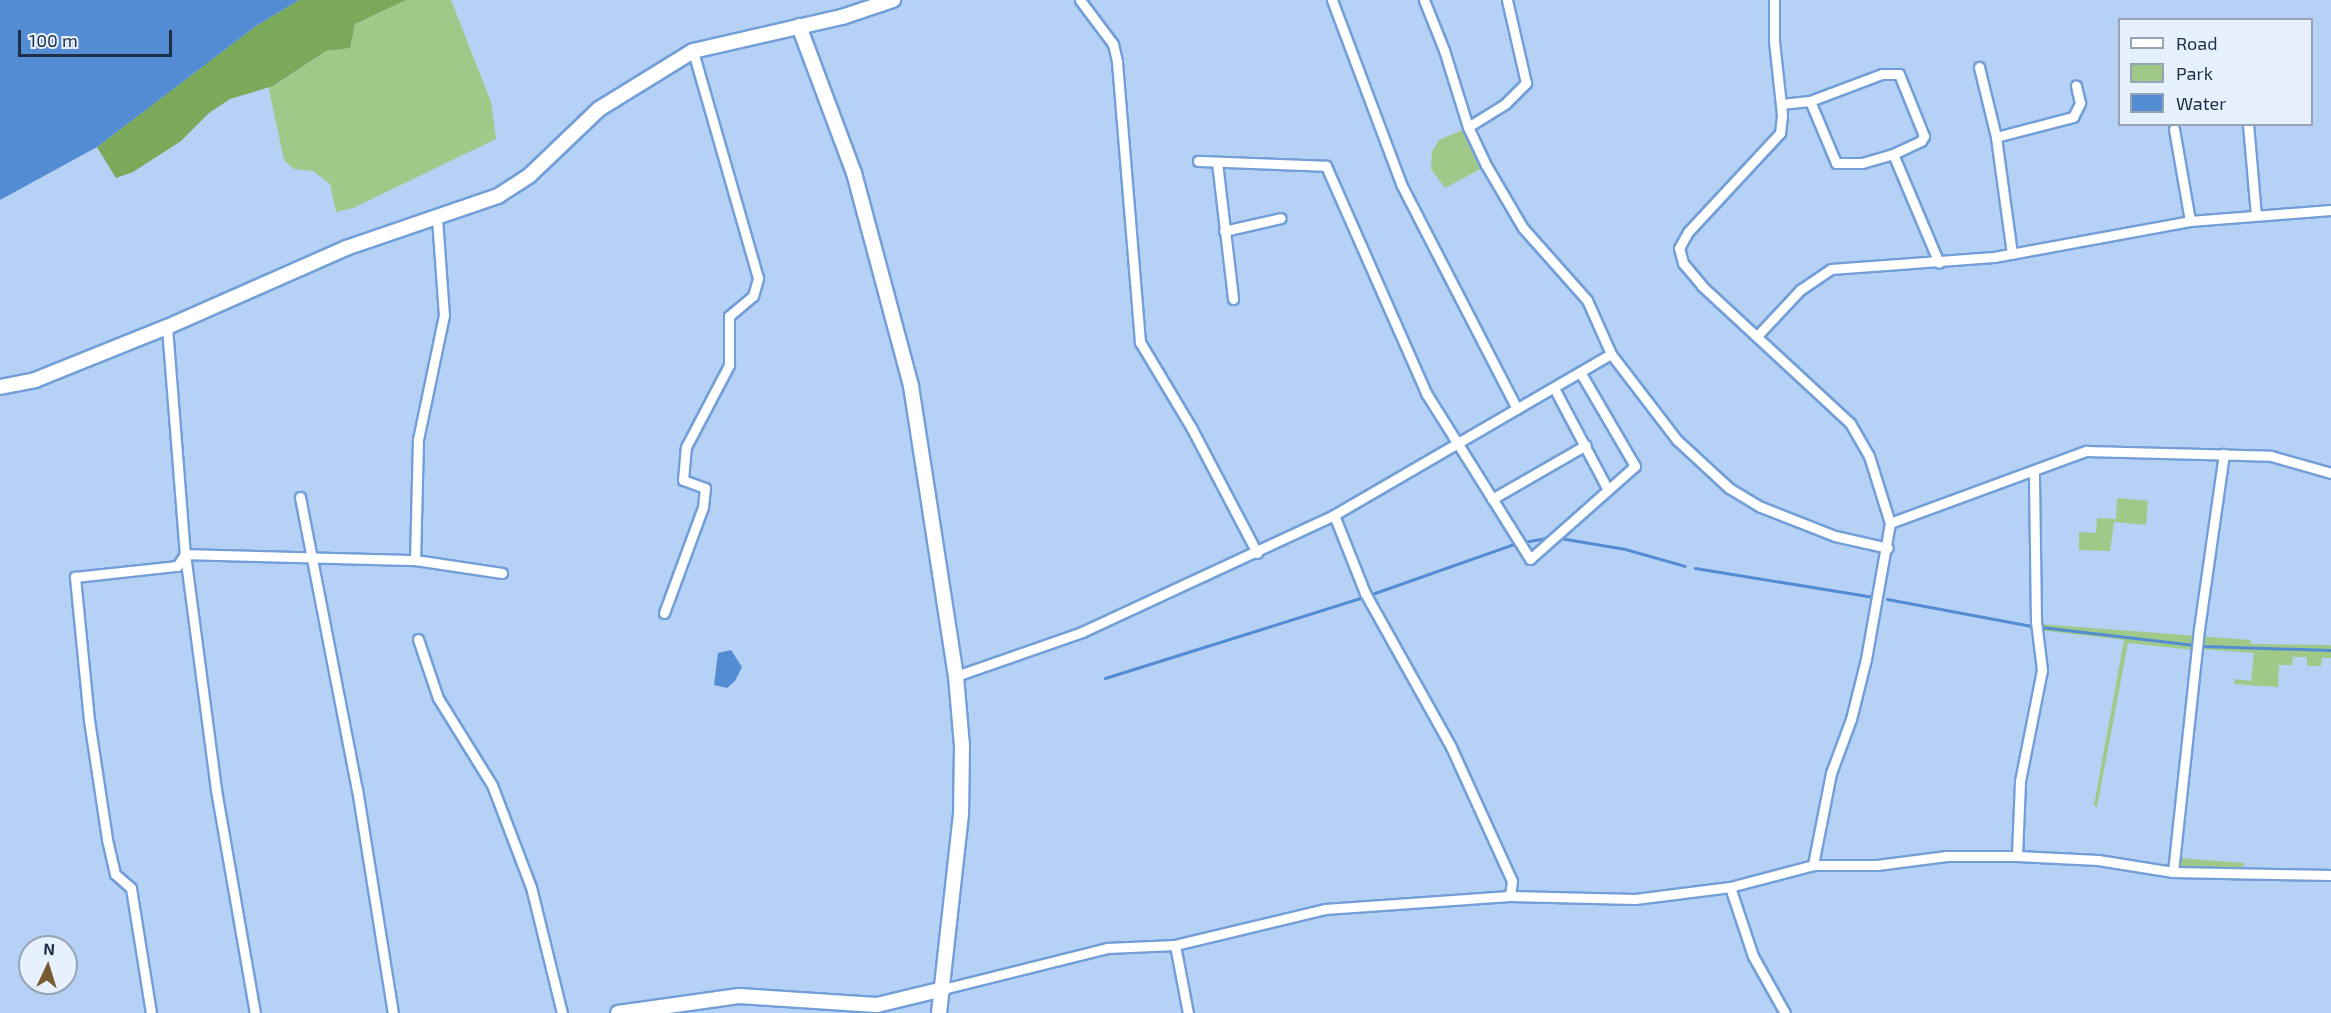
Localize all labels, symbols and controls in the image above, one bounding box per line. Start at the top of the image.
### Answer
scale bar [21,18,176,56]
legend [2118,18,2313,126]
text: 100 m [29,29,78,51]
text: Road [2176,32,2217,54]
text: Park [2176,62,2213,84]
text: Water [2176,92,2226,114]
north arrow [18,935,78,995]
text: N [43,939,56,958]

